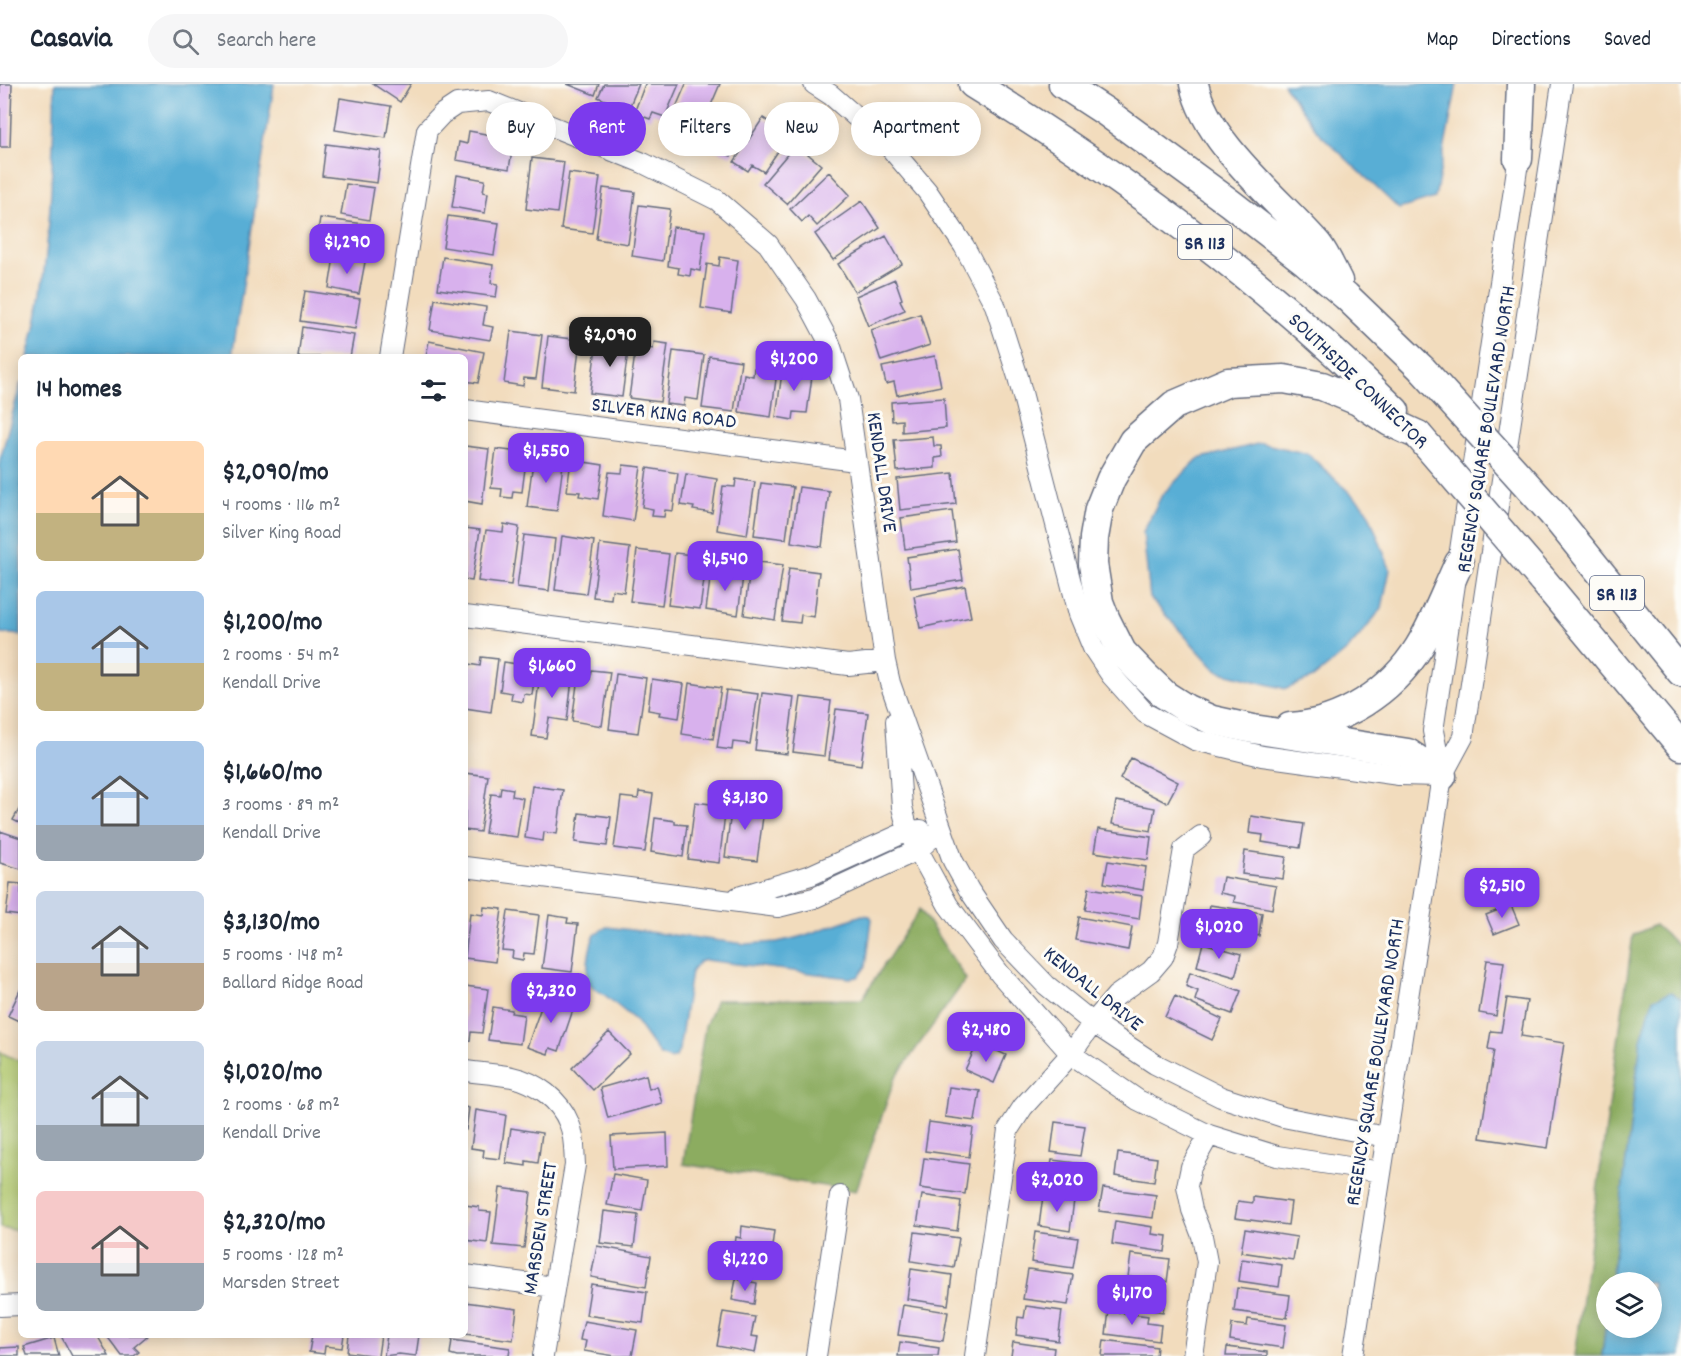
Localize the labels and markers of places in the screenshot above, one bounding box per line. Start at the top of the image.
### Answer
pin: $1,290 [298,224,396,275]
pin: $2,090 [561,317,659,368]
pin: $1,200 [745,341,843,392]
pin: $1,550 [497,433,595,484]
pin: $1,540 [676,541,774,592]
pin: $1,660 [503,648,601,699]
pin: $3,130 [696,780,794,831]
pin: $2,510 [1453,868,1551,919]
pin: $1,020 [1170,909,1268,960]
pin: $2,320 [502,973,600,1024]
pin: $2,480 [937,1012,1035,1063]
pin: $2,020 [1008,1162,1106,1213]
pin: $1,220 [696,1241,794,1292]
pin: $1,170 [1083,1275,1181,1326]

